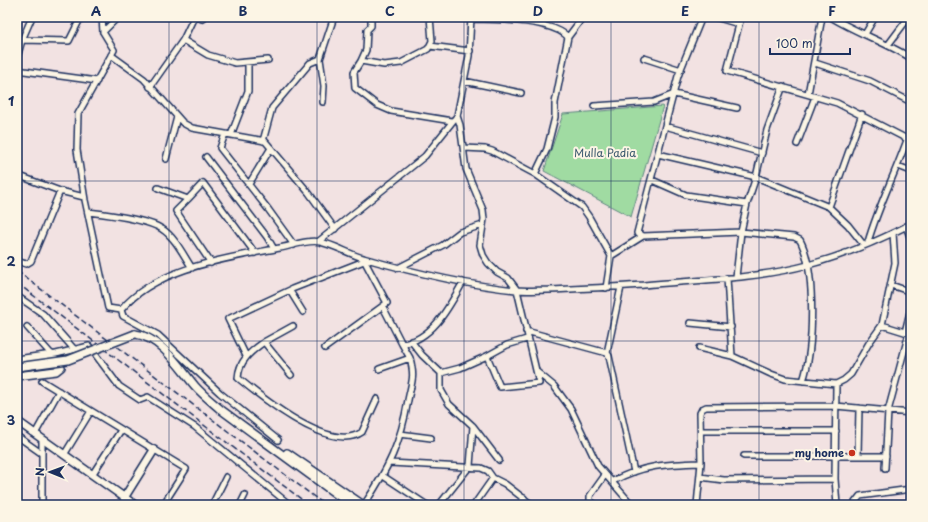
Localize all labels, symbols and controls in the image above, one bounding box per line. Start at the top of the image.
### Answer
text: A [91,1,101,20]
text: B [239,1,248,20]
text: C [385,1,395,20]
text: D [533,1,543,20]
text: E [681,1,689,20]
text: F [828,1,836,20]
scale bar [770,30,850,56]
text: 100 m [776,34,813,52]
text: 1 [8,91,14,110]
park label: Mulla Padia [574,144,636,161]
text: 2 [6,251,16,270]
text: 3 [7,410,16,429]
place label: my home [795,444,844,461]
marker: my home [847,448,857,458]
north arrow [30,452,70,492]
text: N [31,467,48,476]

